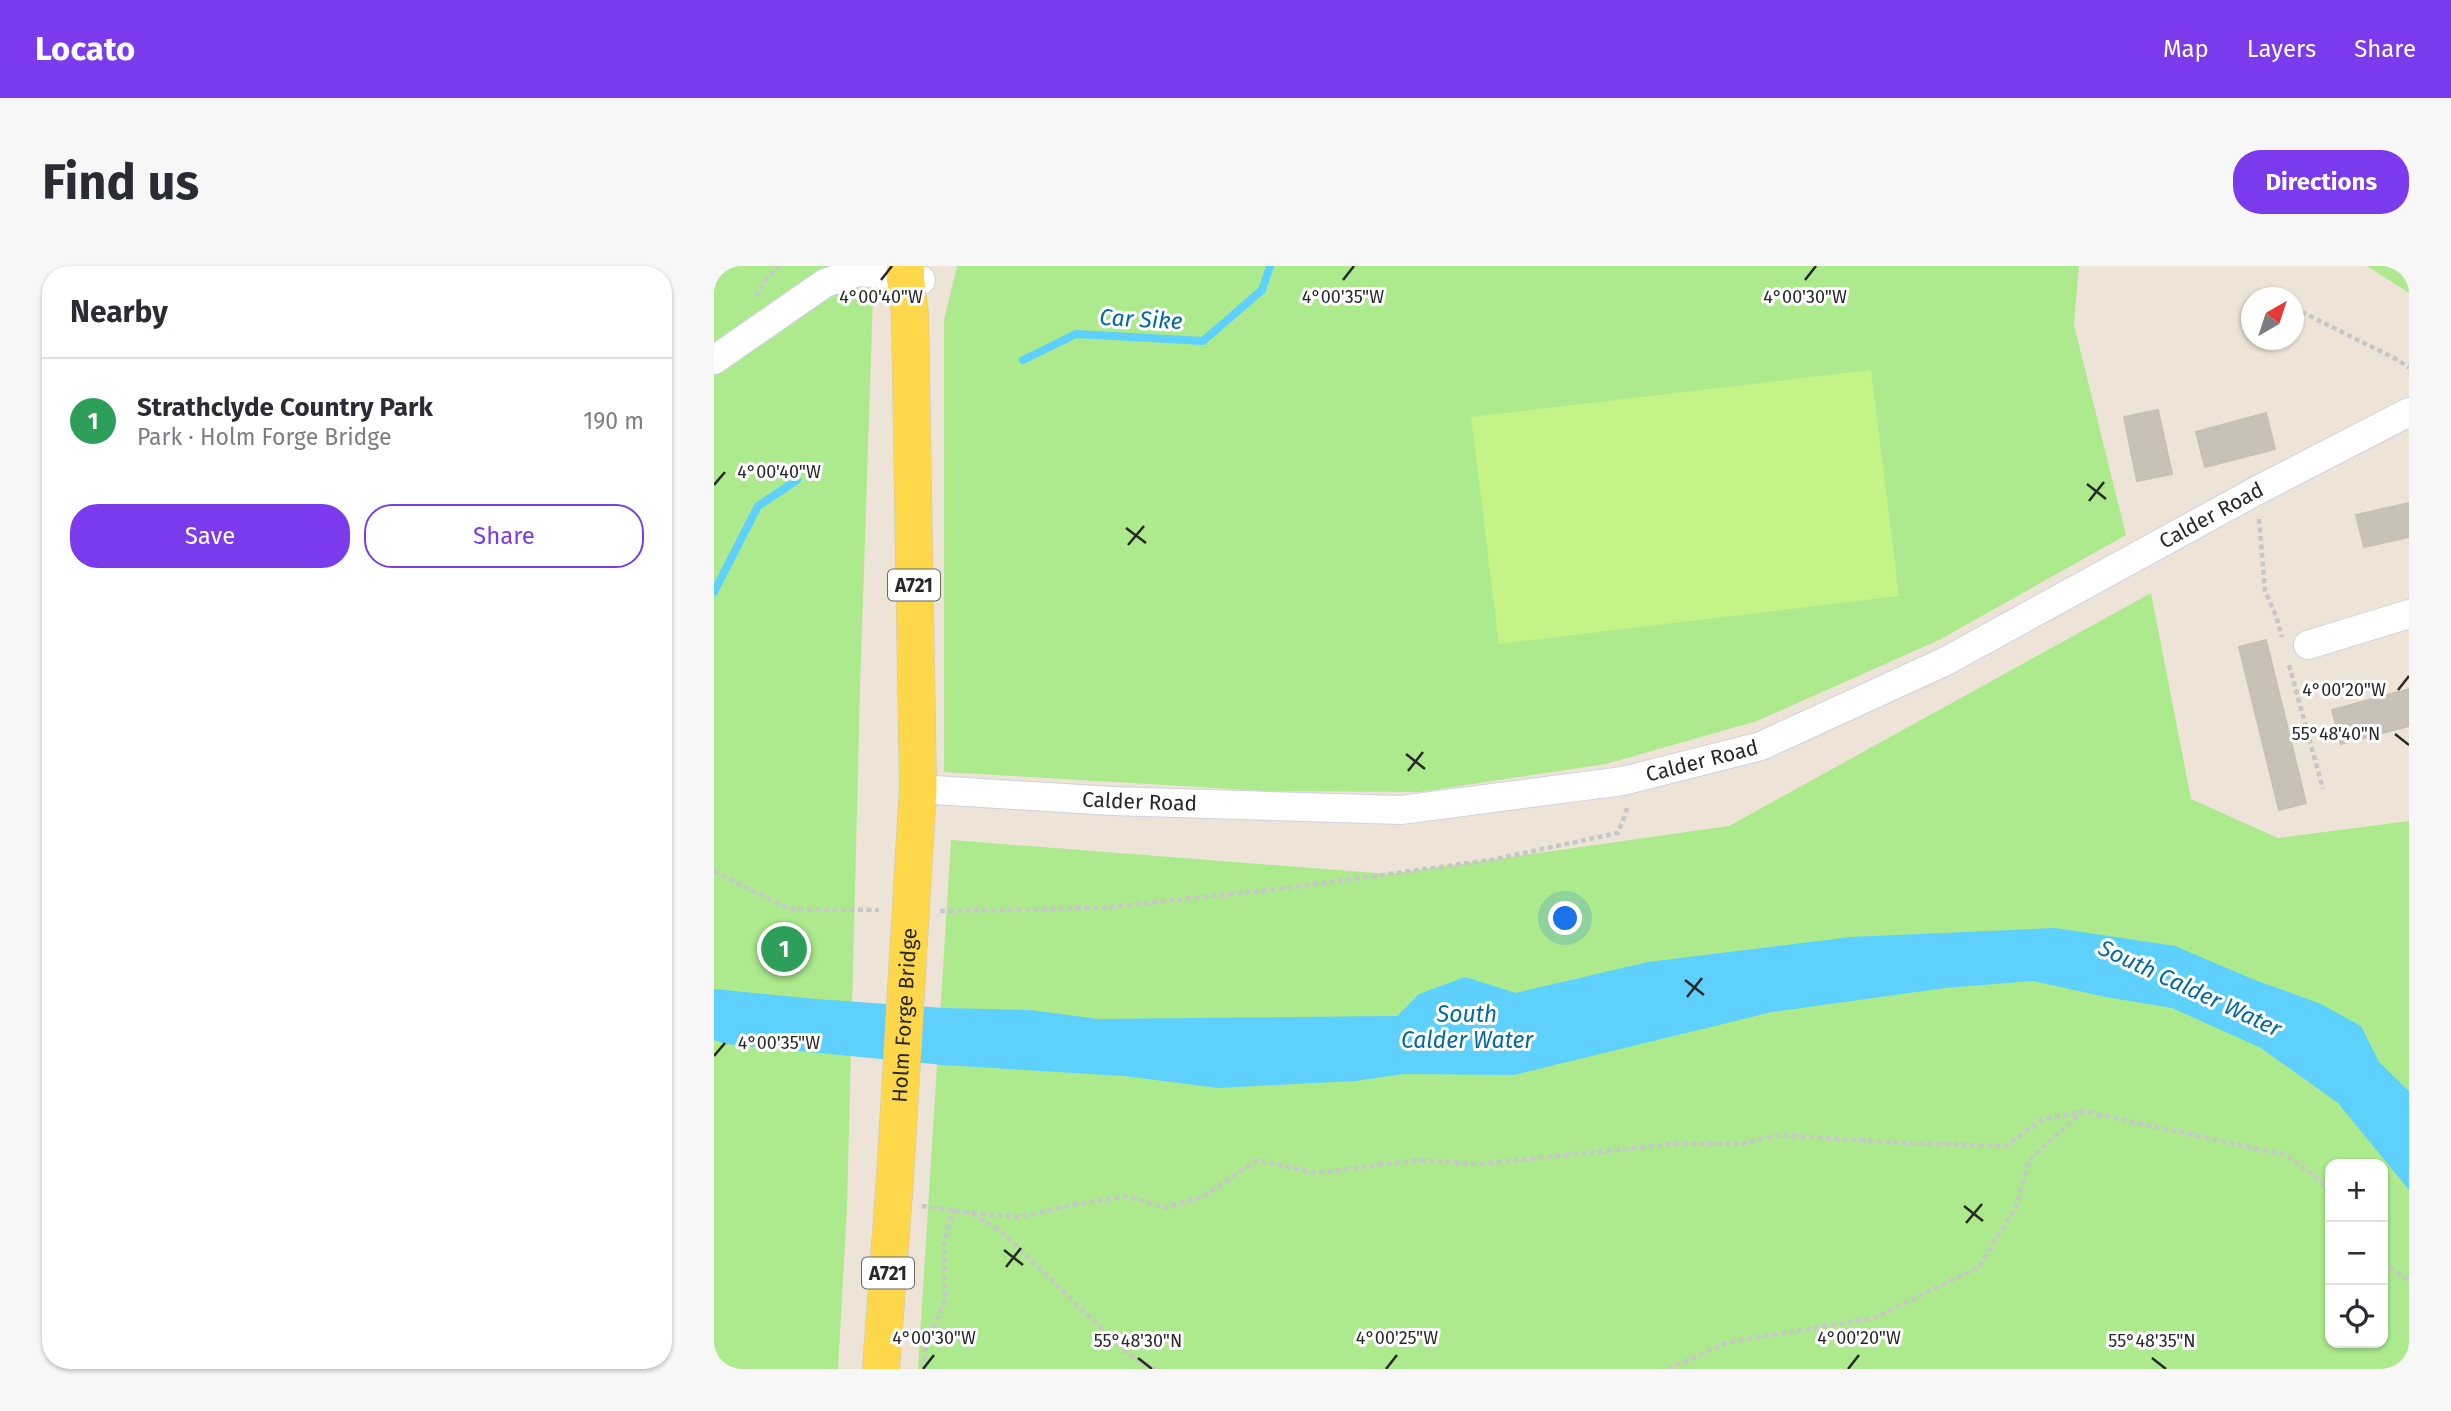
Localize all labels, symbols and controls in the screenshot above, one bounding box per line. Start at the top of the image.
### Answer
text: Locato [35,29,135,69]
text: Map [2163,35,2209,63]
text: Layers [2247,35,2316,63]
text: Share [2354,35,2416,63]
button: Directions [2233,150,2409,214]
text: Find us [42,153,199,212]
text: 4°00'40"W [839,286,923,308]
text: 4°00'35"W [1302,286,1384,308]
text: 4°00'30"W [1763,286,1847,308]
north arrow [2241,287,2304,350]
text: Nearby [70,294,168,330]
water label: Car Sike [1099,303,1183,335]
text: Strathclyde Country Park [137,392,433,423]
text: 1 [88,407,98,435]
text: 190 m [583,407,644,435]
text: Park · Holm Forge Bridge [137,423,392,451]
text: 4°00'40"W [737,461,821,483]
street label: Calder Road [2155,476,2268,555]
button: Save [70,504,350,568]
button: Share [364,504,644,568]
road number: A721 [888,570,940,600]
text: 4°00'20"W [2302,679,2386,701]
text: 55°48'40"N [2292,723,2380,745]
street label: Calder Road [1643,734,1761,788]
street label: Calder Road [1081,786,1197,817]
your location [1548,901,1582,935]
pin: 1 [761,923,807,975]
street label: Holm Forge Bridge [886,927,923,1103]
water label: South Calder Water [2093,933,2287,1043]
water label: South Calder Water [1401,1000,1534,1054]
text: 4°00'35"W [738,1032,820,1054]
map controls [2325,1159,2388,1348]
button: + [2325,1159,2388,1222]
button: − [2325,1222,2388,1285]
road number: A721 [862,1258,914,1289]
button: locate [2325,1285,2388,1348]
text: 4°00'30"W [892,1327,976,1349]
text: 4°00'25"W [1356,1327,1438,1349]
text: 4°00'20"W [1817,1327,1901,1349]
text: 55°48'30"N [1094,1330,1182,1352]
text: 55°48'35"N [2108,1330,2196,1352]

